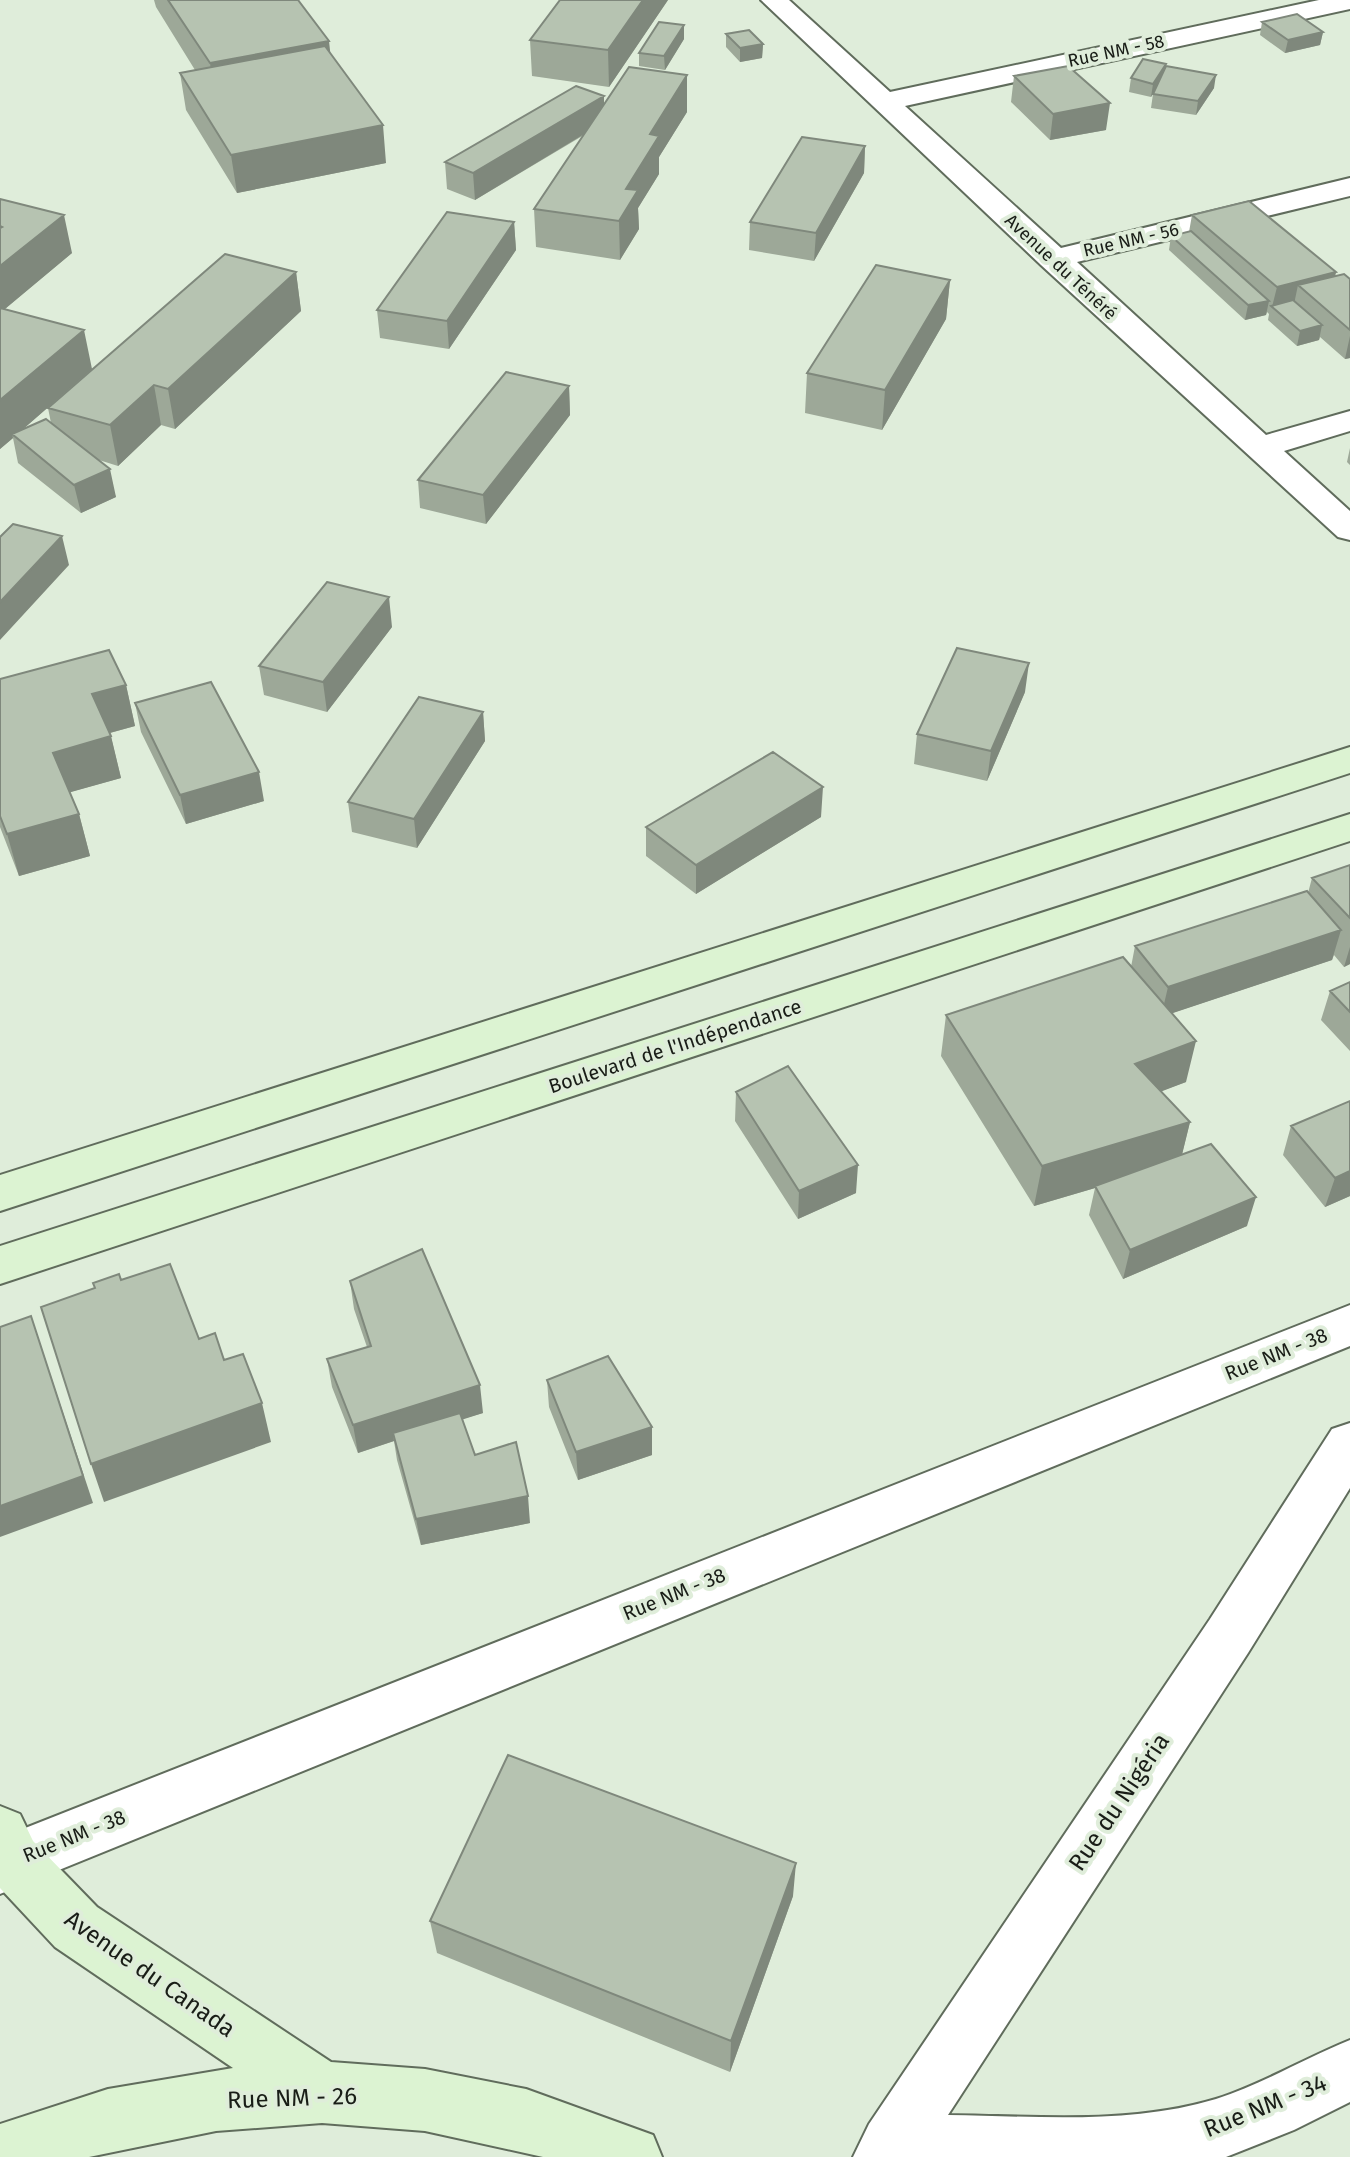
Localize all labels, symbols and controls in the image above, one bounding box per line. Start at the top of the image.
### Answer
street label: Rue NM - 58 [1066,30,1166,72]
street label: Avenue du Ténéré [1000,209,1122,325]
street label: Rue NM - 56 [1081,218,1181,262]
street label: Boulevard de l'Indépendance [545,994,805,1098]
street label: Rue NM - 38 [1221,1322,1331,1386]
street label: Rue NM - 38 [619,1562,729,1626]
street label: Rue du Nigéria [1063,1728,1175,1876]
street label: Rue NM - 38 [19,1804,129,1868]
street label: Avenue du Canada [59,1905,241,2043]
street label: Rue NM - 34 [1199,2069,1331,2143]
street label: Rue NM - 26 [227,2082,357,2114]

